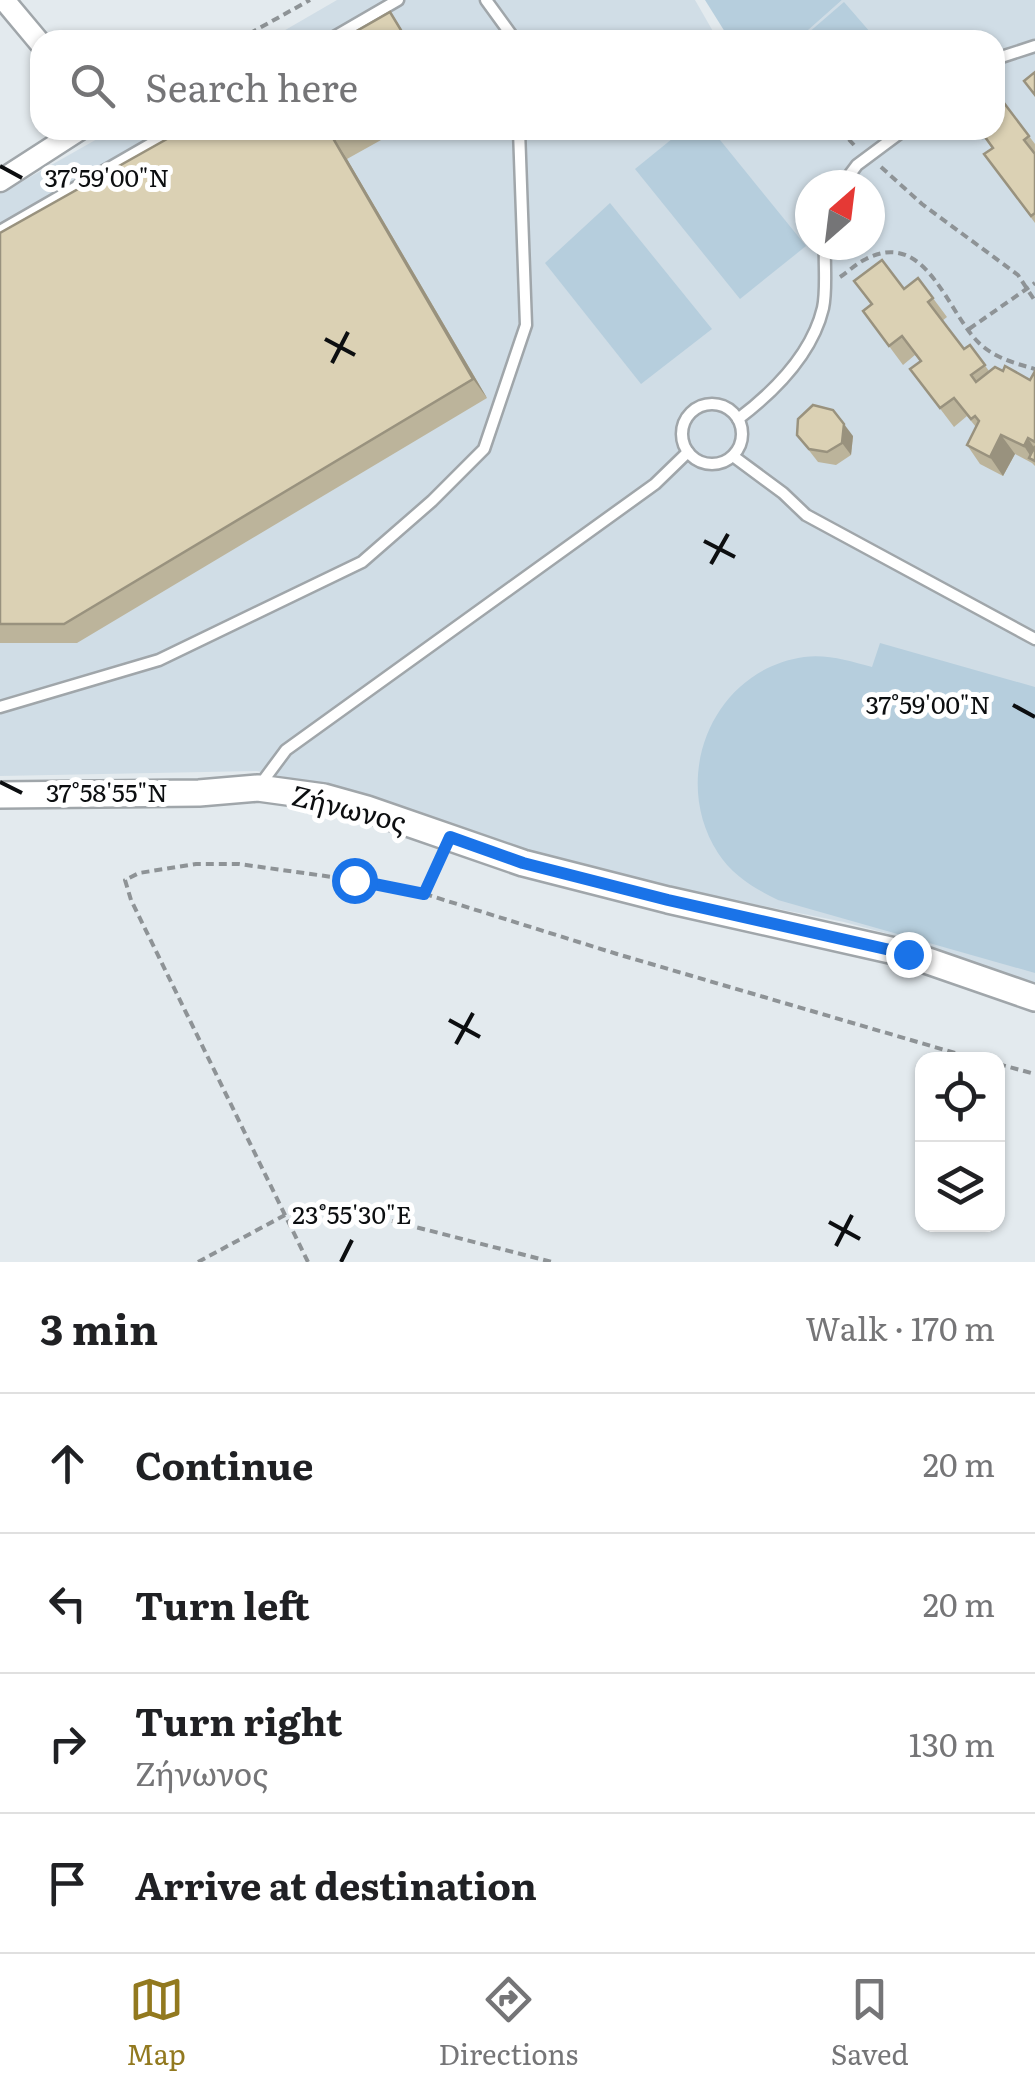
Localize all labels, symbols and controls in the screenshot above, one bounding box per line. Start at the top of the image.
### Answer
search box [30,30,1005,140]
text: Search here [145,57,358,114]
icon: search [65,58,120,113]
text: 37°59'00"N [45,158,169,195]
north arrow [795,170,885,260]
text: 37°59'00"N [866,685,990,722]
text: 37°58'55"N [46,773,168,810]
street label: Ζήνωνος [288,773,411,842]
route start [332,858,378,904]
route end [886,932,932,978]
map controls [915,1052,1005,1232]
button: locate [915,1052,1005,1142]
button: layers [915,1142,1005,1232]
text: 23°55'30"E [292,1195,412,1232]
text: 3 min [40,1296,158,1358]
text: Walk · 170 m [805,1303,995,1351]
text: Continue [135,1435,313,1492]
icon: ahead [40,1436,95,1491]
text: 20 m [923,1439,995,1487]
text: Turn left [135,1575,310,1632]
icon: left [40,1576,95,1631]
text: 20 m [923,1579,995,1627]
text: Turn right [135,1691,342,1748]
icon: right [40,1716,95,1771]
text: 130 m [909,1719,995,1767]
text: Ζήνωνος [135,1748,268,1796]
text: Arrive at destination [135,1855,537,1912]
icon: arrive [40,1856,95,1911]
tab: Map [126,1972,186,2074]
tab: Directions [438,1972,578,2074]
tab: Saved [831,1972,909,2074]

